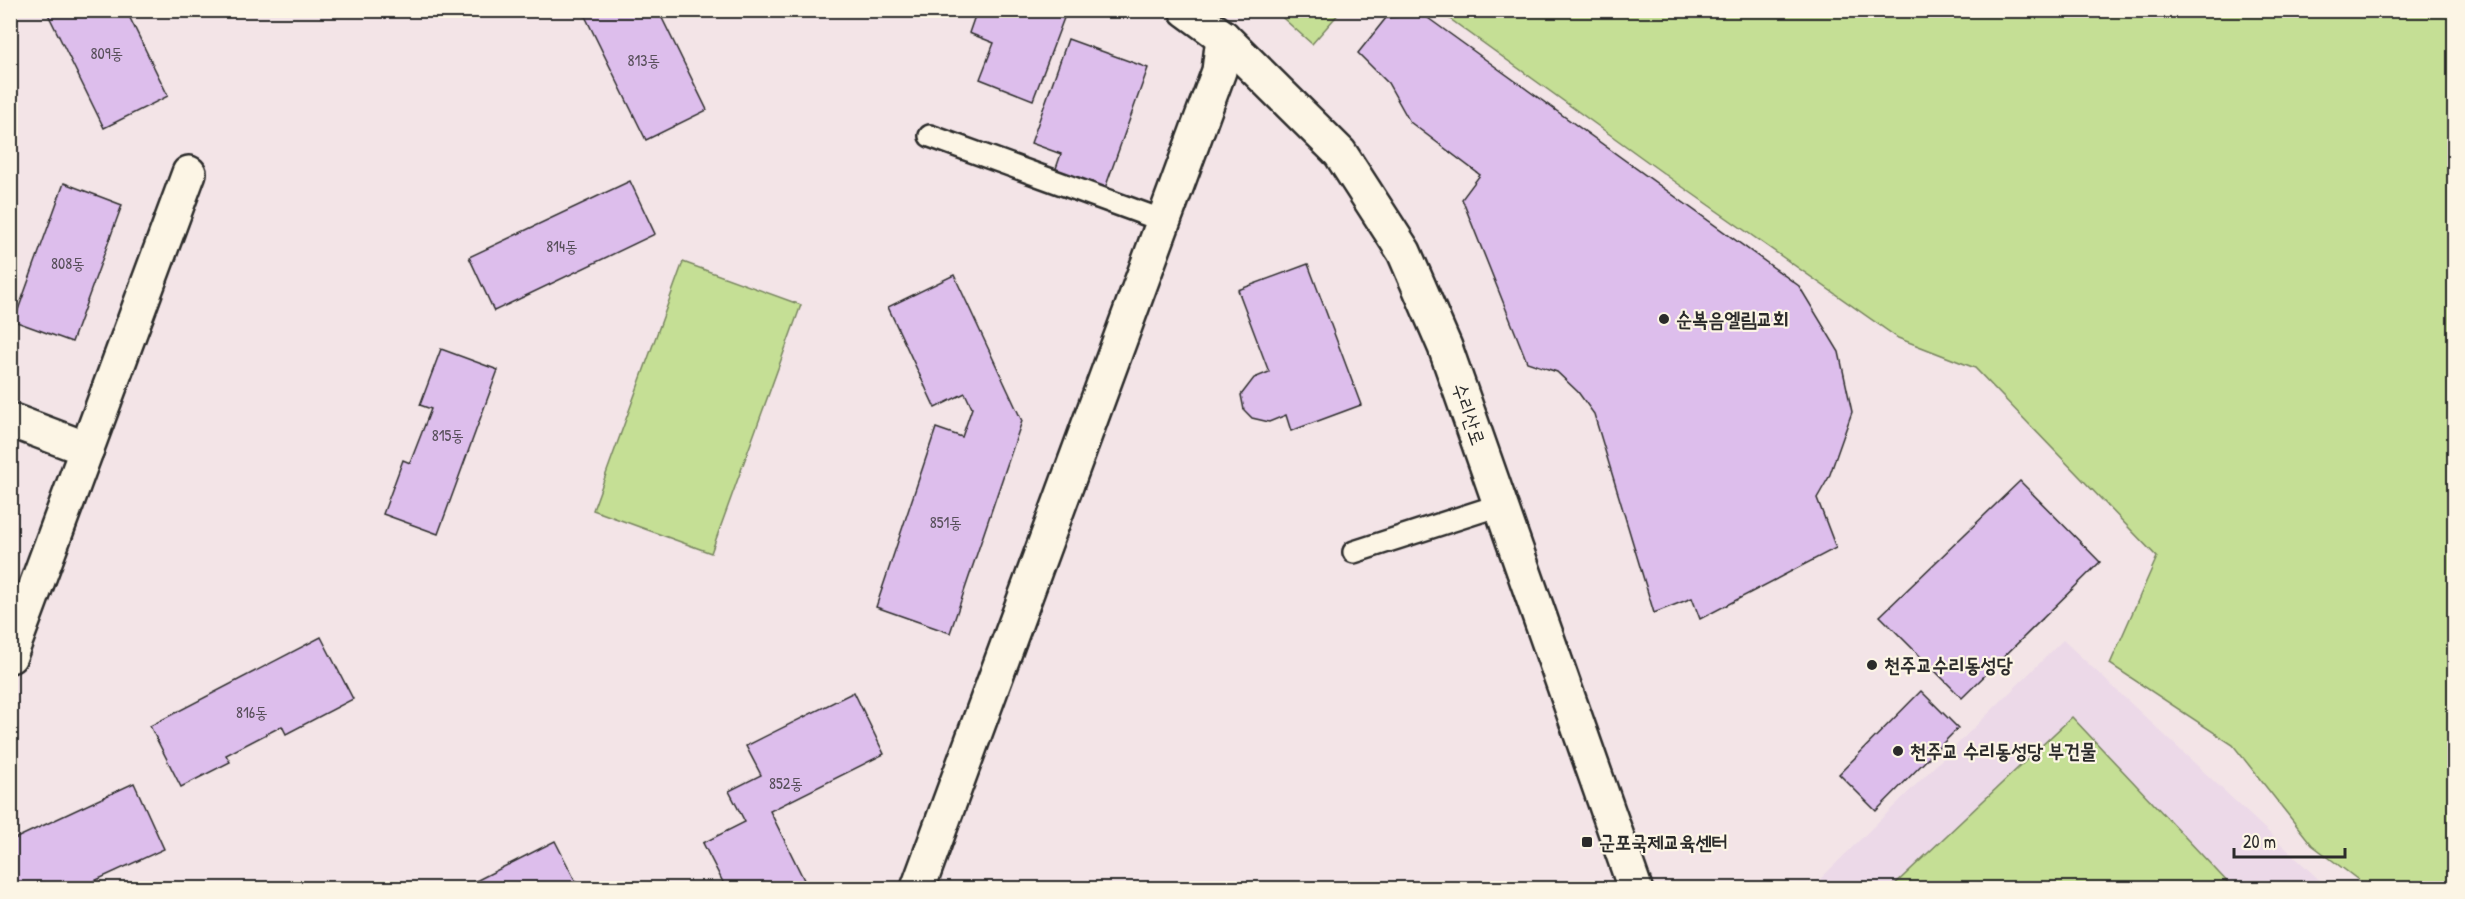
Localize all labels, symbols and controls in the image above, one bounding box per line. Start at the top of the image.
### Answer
house number: 809동 [91,42,123,64]
house number: 813동 [628,49,660,71]
house number: 814동 [546,235,578,257]
house number: 808동 [51,252,85,274]
place label: 순복음엘림교회 [1676,305,1789,332]
marker: 순복음엘림교회 [1657,312,1671,326]
street label: 수리산로 [1446,379,1493,449]
house number: 815동 [432,424,464,446]
house number: 851동 [930,511,962,533]
place label: 천주교수리동성당 [1884,651,2013,678]
marker: 천주교수리동성당 [1865,658,1879,672]
house number: 816동 [236,701,268,723]
place label: 천주교 수리동성당 부건물 [1910,737,2096,764]
marker: 천주교 수리동성당 부건물 [1891,744,1905,758]
house number: 852동 [769,772,803,794]
scale bar [2234,821,2345,859]
place label: 군포국제교육센터 [1599,828,1728,855]
text: 20 m [2243,829,2276,854]
marker: 군포국제교육센터 [1580,835,1594,849]

